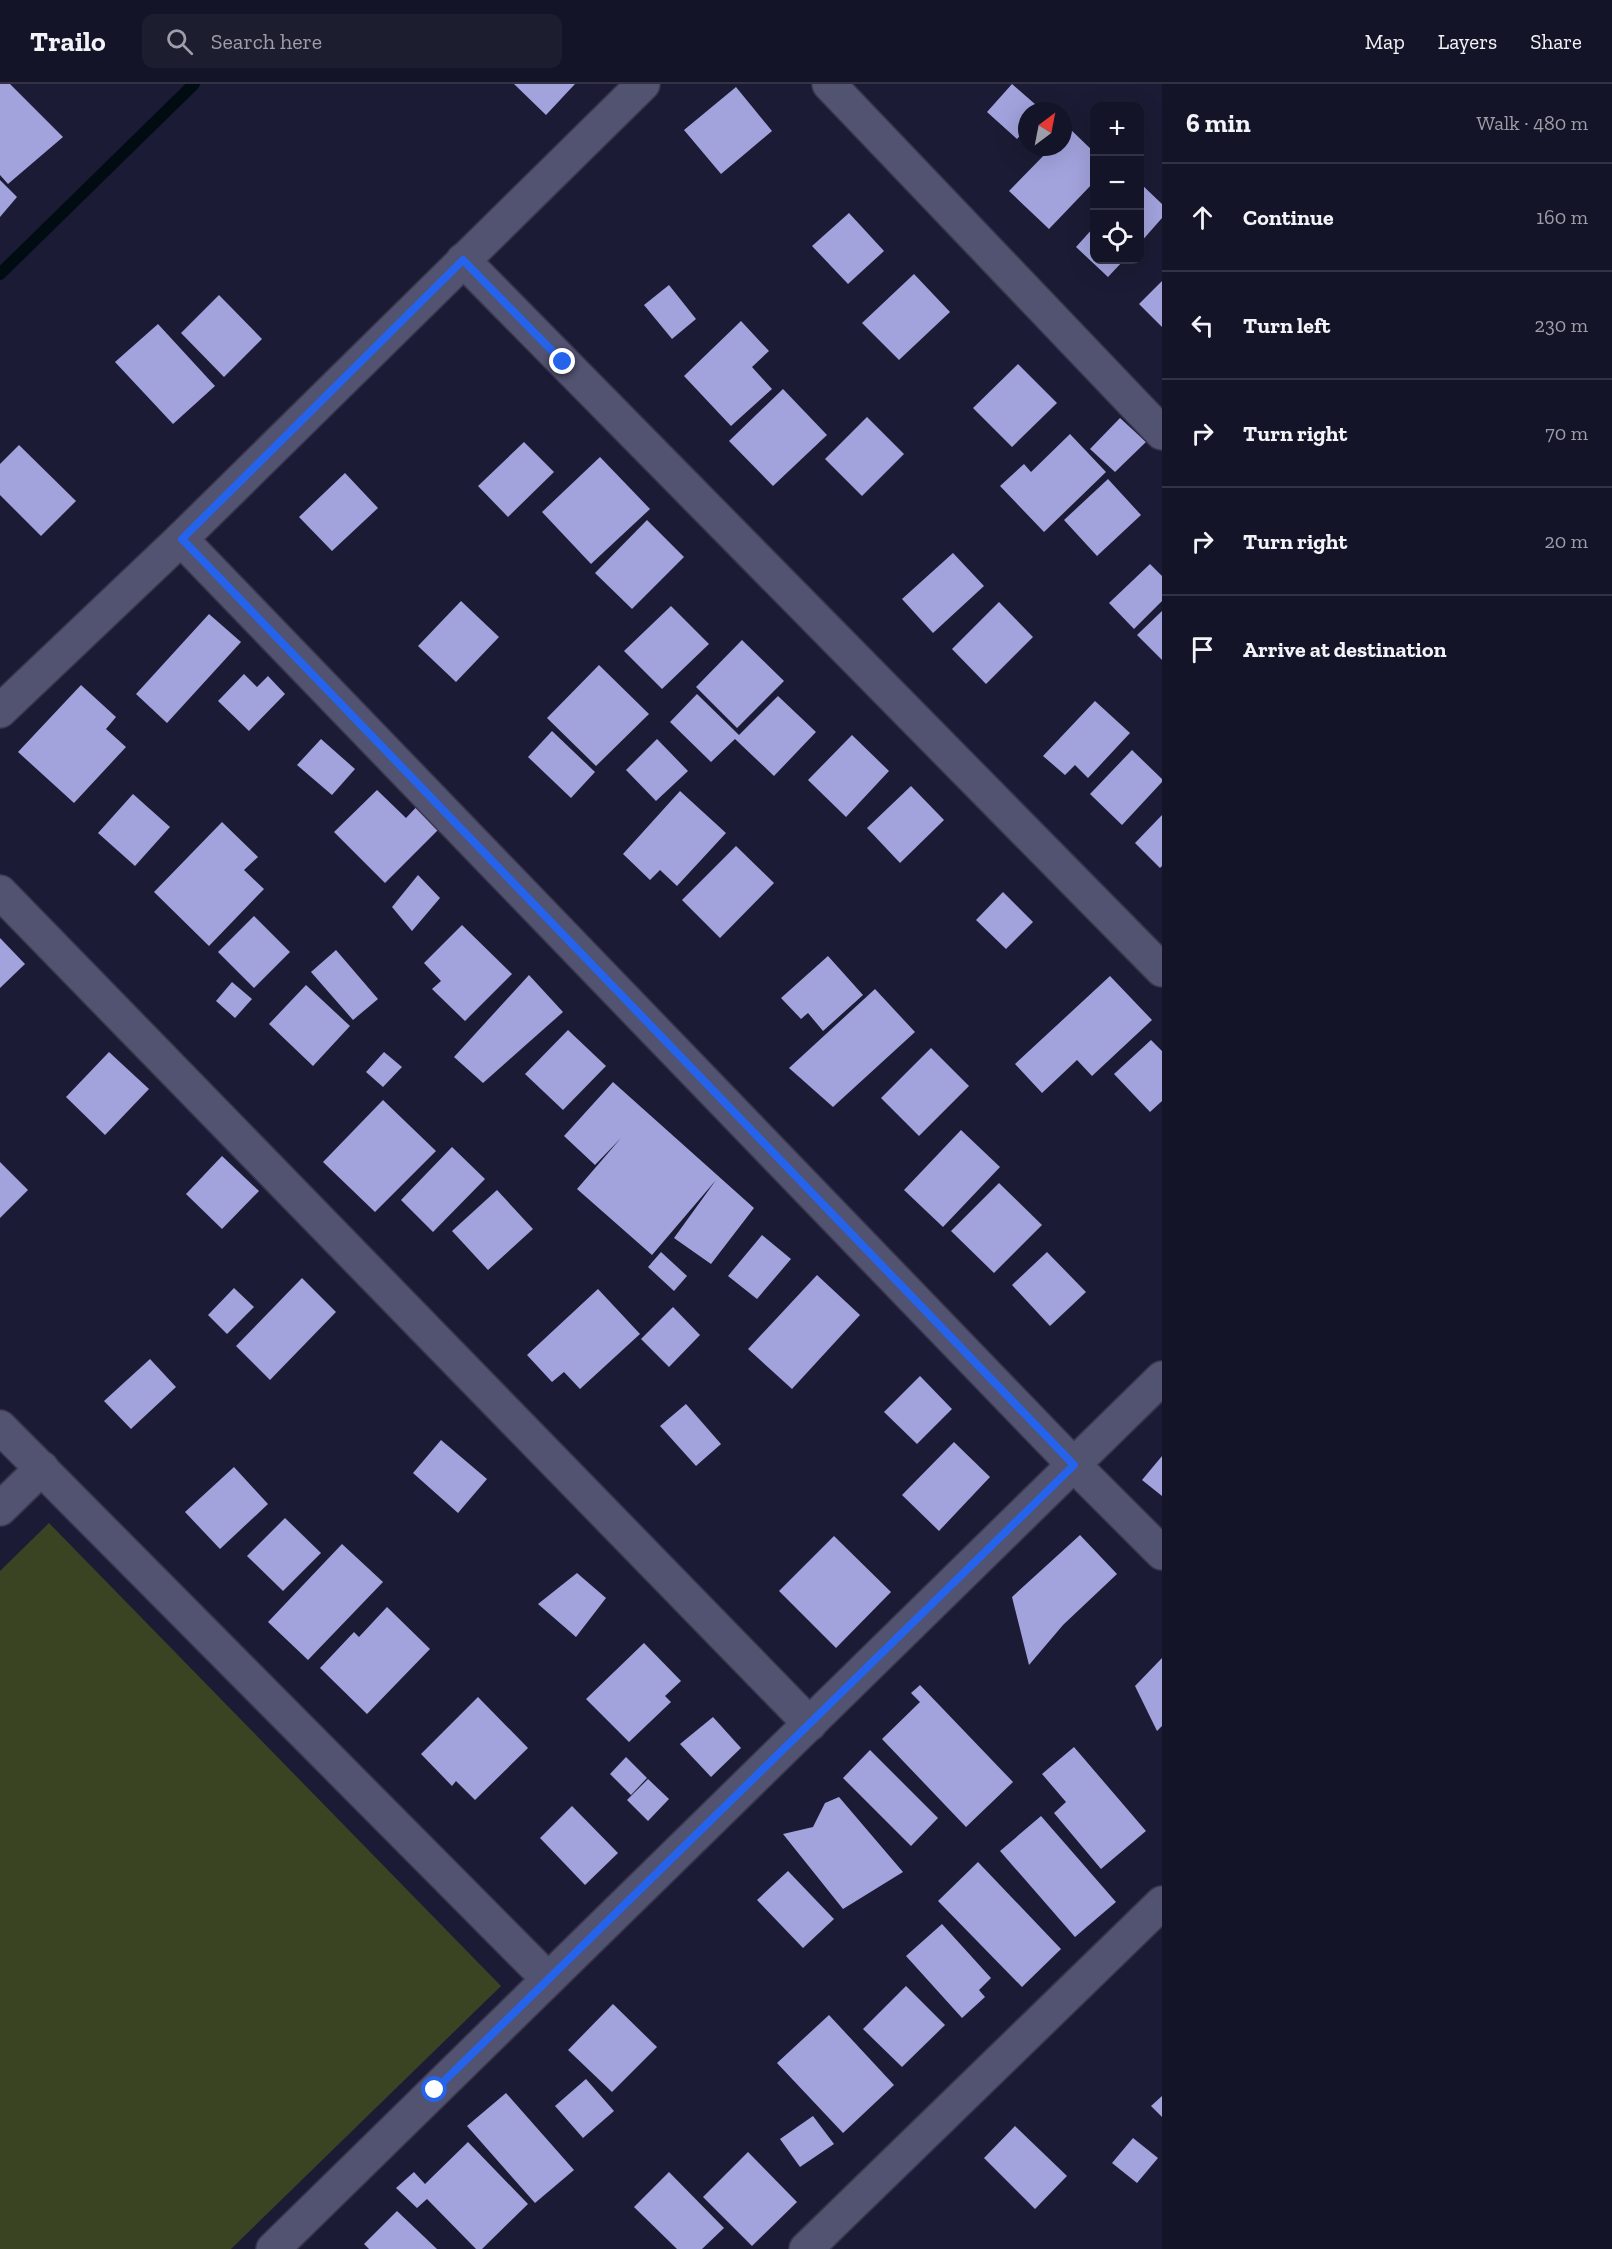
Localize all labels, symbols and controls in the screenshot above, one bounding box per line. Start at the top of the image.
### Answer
search box [142,14,562,68]
text: Trailo [30,25,106,58]
icon: search [163,25,196,58]
text: Search here [211,28,322,55]
text: Map [1365,29,1405,54]
text: Layers [1438,29,1497,54]
text: Share [1530,29,1582,54]
north arrow [1018,102,1072,156]
map controls [1090,102,1144,264]
button: + [1090,102,1144,156]
text: 6 min [1186,107,1251,139]
text: Walk · 480 m [1477,111,1588,135]
button: − [1090,156,1144,210]
icon: ahead [1186,201,1219,234]
text: Continue [1243,204,1334,231]
text: 160 m [1536,205,1588,229]
button: locate [1090,210,1144,264]
icon: left [1186,309,1219,342]
text: Turn left [1243,312,1330,339]
text: 230 m [1535,313,1588,337]
route end [549,348,575,374]
icon: right [1186,417,1219,450]
text: Turn right [1243,420,1347,447]
text: 70 m [1545,421,1588,445]
icon: right [1186,525,1219,558]
text: Turn right [1243,528,1347,555]
text: 20 m [1544,529,1588,553]
icon: arrive [1186,633,1219,666]
text: Arrive at destination [1243,636,1446,663]
route start [421,2076,447,2102]

